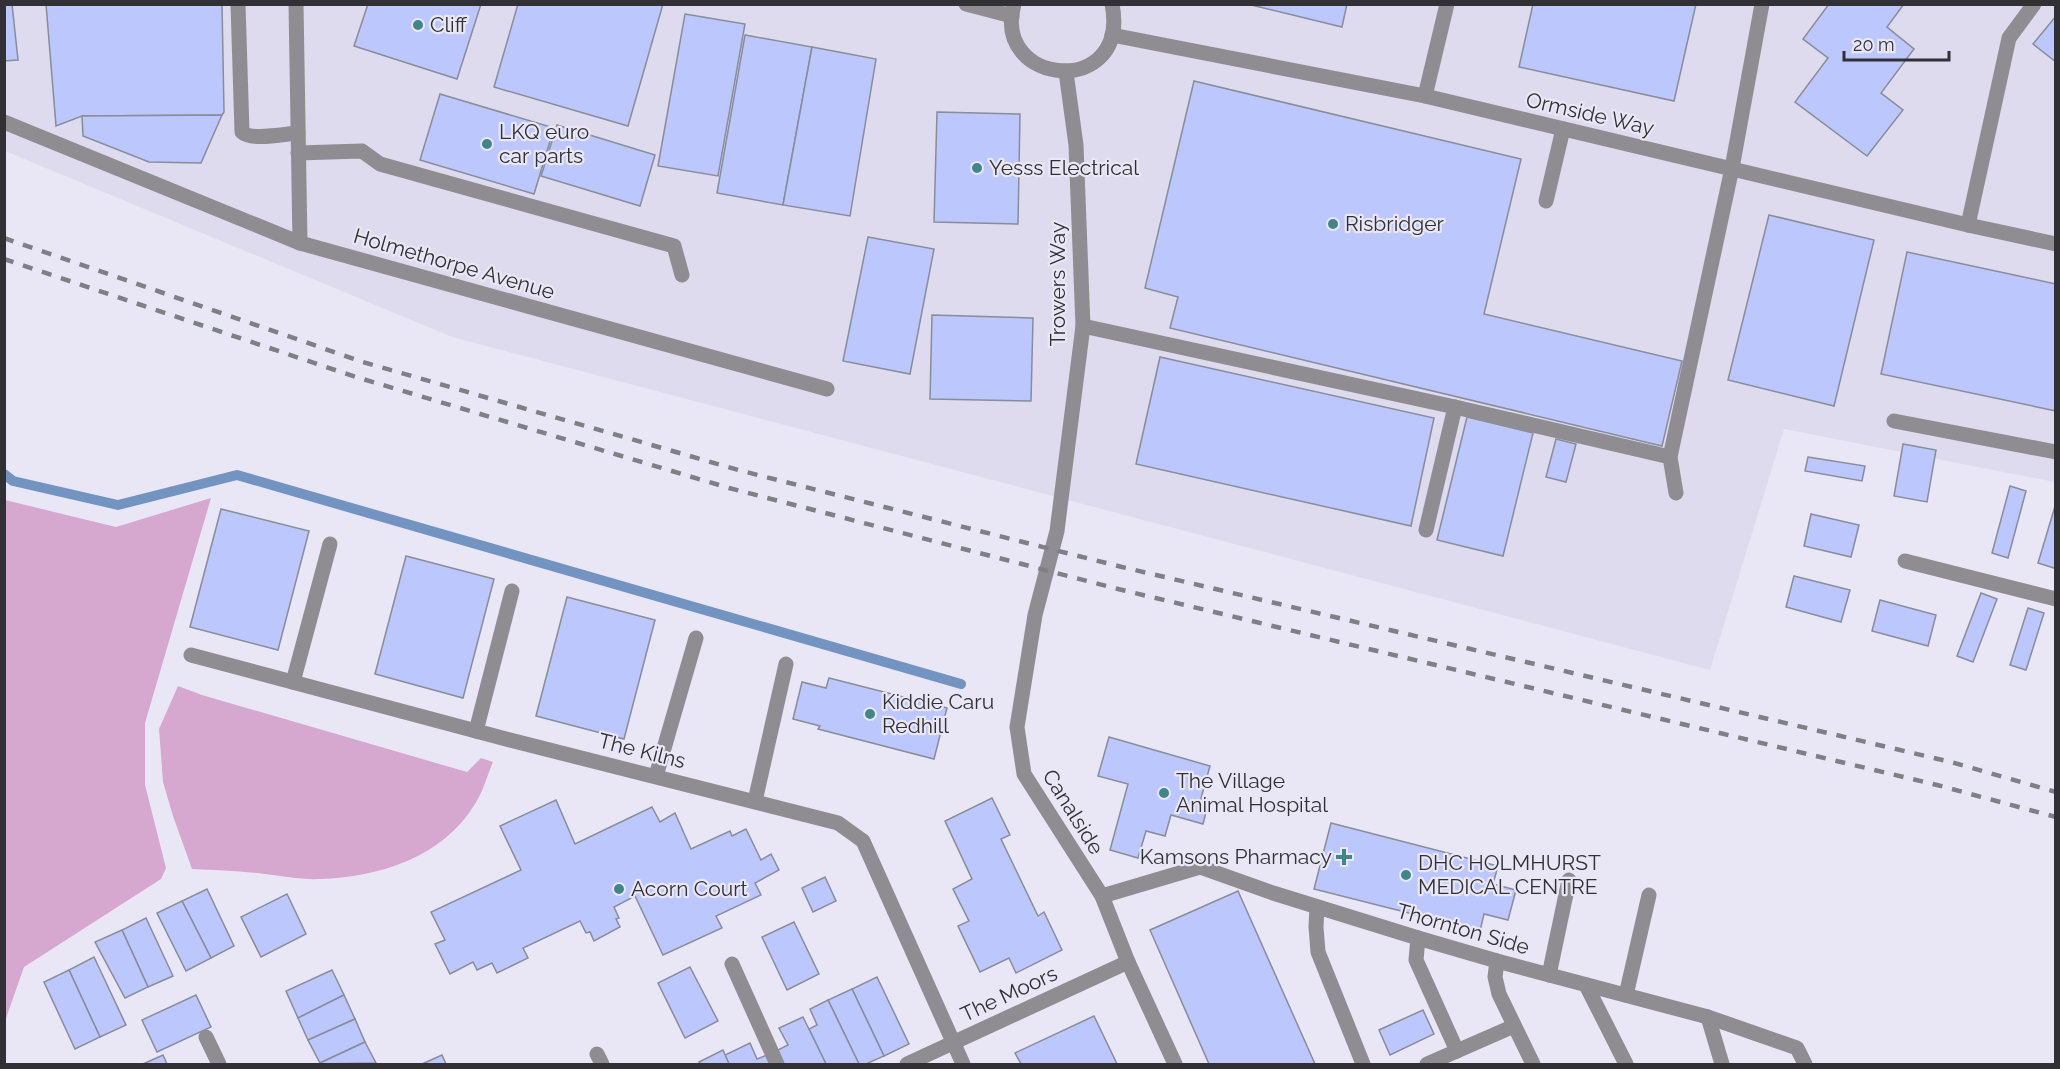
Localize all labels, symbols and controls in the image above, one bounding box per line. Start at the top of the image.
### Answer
place label: Cliff [430,12,468,37]
marker: Cliff [411,18,425,32]
scale bar [1844,24,1949,62]
text: 20 m [1853,34,1895,55]
street label: Ormside Way [1524,87,1656,140]
place label: LKQ euro car parts [499,119,589,168]
marker: LKQ euro car parts [480,137,494,151]
place label: Yesss Electrical [989,155,1139,180]
marker: Yesss Electrical [970,161,984,175]
place label: Risbridger [1345,211,1445,236]
marker: Risbridger [1326,217,1340,231]
street label: Trowers Way [1045,222,1070,346]
street label: Holmethorpe Avenue [351,223,558,304]
place label: Kiddie Caru Redhill [882,689,994,738]
marker: Kiddie Caru Redhill [863,707,877,721]
street label: The Kilns [596,728,688,773]
street label: Canalside [1038,765,1109,859]
place label: The Village Animal Hospital [1176,768,1328,817]
marker: The Village Animal Hospital [1157,786,1171,800]
place label: Kamsons Pharmacy [1140,844,1332,869]
marker: Kamsons Pharmacy [1337,850,1351,864]
place label: DHC HOLMHURST MEDICAL CENTRE [1418,850,1601,899]
marker: DHC HOLMHURST MEDICAL CENTRE [1399,868,1413,882]
place label: Acorn Court [631,876,748,901]
marker: Acorn Court [612,882,626,896]
street label: Thornton Side [1394,898,1532,959]
street label: The Moors [957,960,1061,1027]

